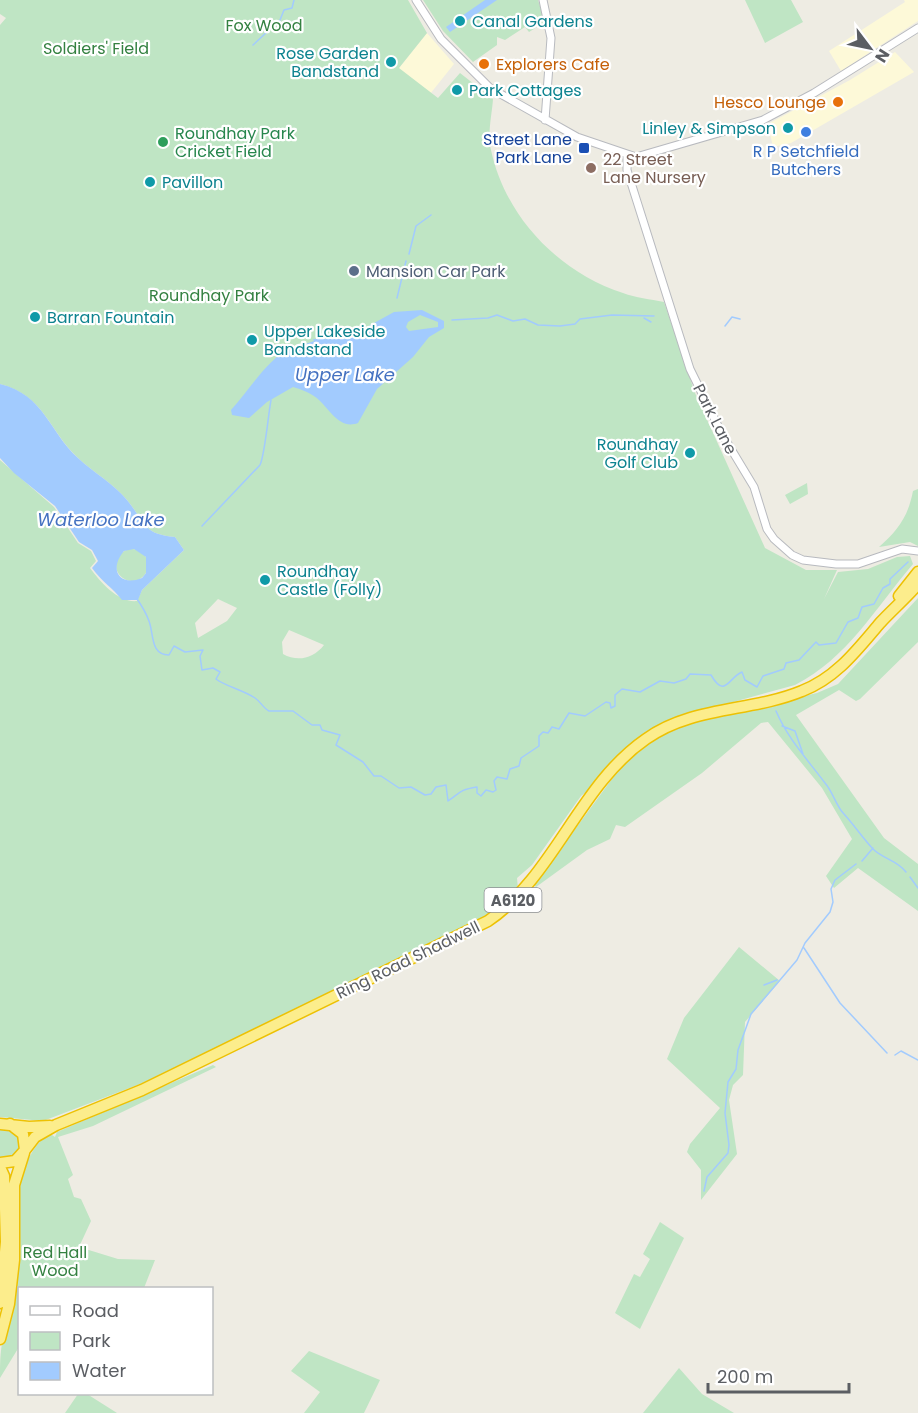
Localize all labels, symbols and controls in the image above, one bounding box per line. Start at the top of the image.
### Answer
place label: Canal Gardens [472,10,593,33]
park label: Fox Wood [225,14,303,37]
marker: Canal Gardens [453,14,467,28]
north arrow [840,18,900,78]
park label: Soldiers' Field [43,37,149,60]
place label: Rose Garden Bandstand [276,42,379,83]
text: N [869,44,895,67]
place label: Explorers Cafe [496,53,610,76]
marker: Rose Garden Bandstand [384,55,398,69]
marker: Explorers Cafe [477,57,491,71]
place label: Park Cottages [469,79,582,102]
marker: Park Cottages [450,83,464,97]
place label: Hesco Lounge [714,91,826,114]
marker: Hesco Lounge [831,95,845,109]
place label: Linley & Simpson [642,117,776,140]
marker: Linley & Simpson [781,121,795,135]
place label: Roundhay Park Cricket Field [175,122,296,163]
marker: R P Setchfield Butchers [799,125,813,139]
place label: Street Lane Park Lane [483,128,572,169]
marker: Roundhay Park Cricket Field [156,135,170,149]
place label: R P Setchfield Butchers [753,140,859,181]
marker: Street Lane Park Lane [577,141,591,155]
place label: 22 Street Lane Nursery [603,148,706,189]
marker: 22 Street Lane Nursery [584,161,598,175]
place label: Pavillon [162,171,223,194]
marker: Pavillon [143,175,157,189]
place label: Mansion Car Park [366,260,506,283]
marker: Mansion Car Park [347,264,361,278]
park label: Roundhay Park [149,284,270,307]
place label: Barran Fountain [47,306,175,329]
marker: Barran Fountain [28,310,42,324]
place label: Upper Lakeside Bandstand [264,320,386,361]
marker: Upper Lakeside Bandstand [245,333,259,347]
water label: Upper Lake [295,362,395,387]
street label: Park Lane [687,380,743,458]
place label: Roundhay Golf Club [597,433,678,474]
marker: Roundhay Golf Club [683,446,697,460]
water label: Waterloo Lake [37,507,165,532]
place label: Roundhay Castle (Folly) [277,560,382,601]
marker: Roundhay Castle (Folly) [258,573,272,587]
road number: A6120 [484,888,542,912]
street label: Ring Road Shadwell [332,915,484,1005]
park label: Red Hall Wood [23,1241,87,1282]
legend [18,1287,213,1395]
text: Road [72,1298,119,1323]
text: Park [72,1328,111,1353]
scale bar [708,1356,849,1394]
text: Water [72,1358,126,1383]
text: 200 m [717,1364,773,1389]

